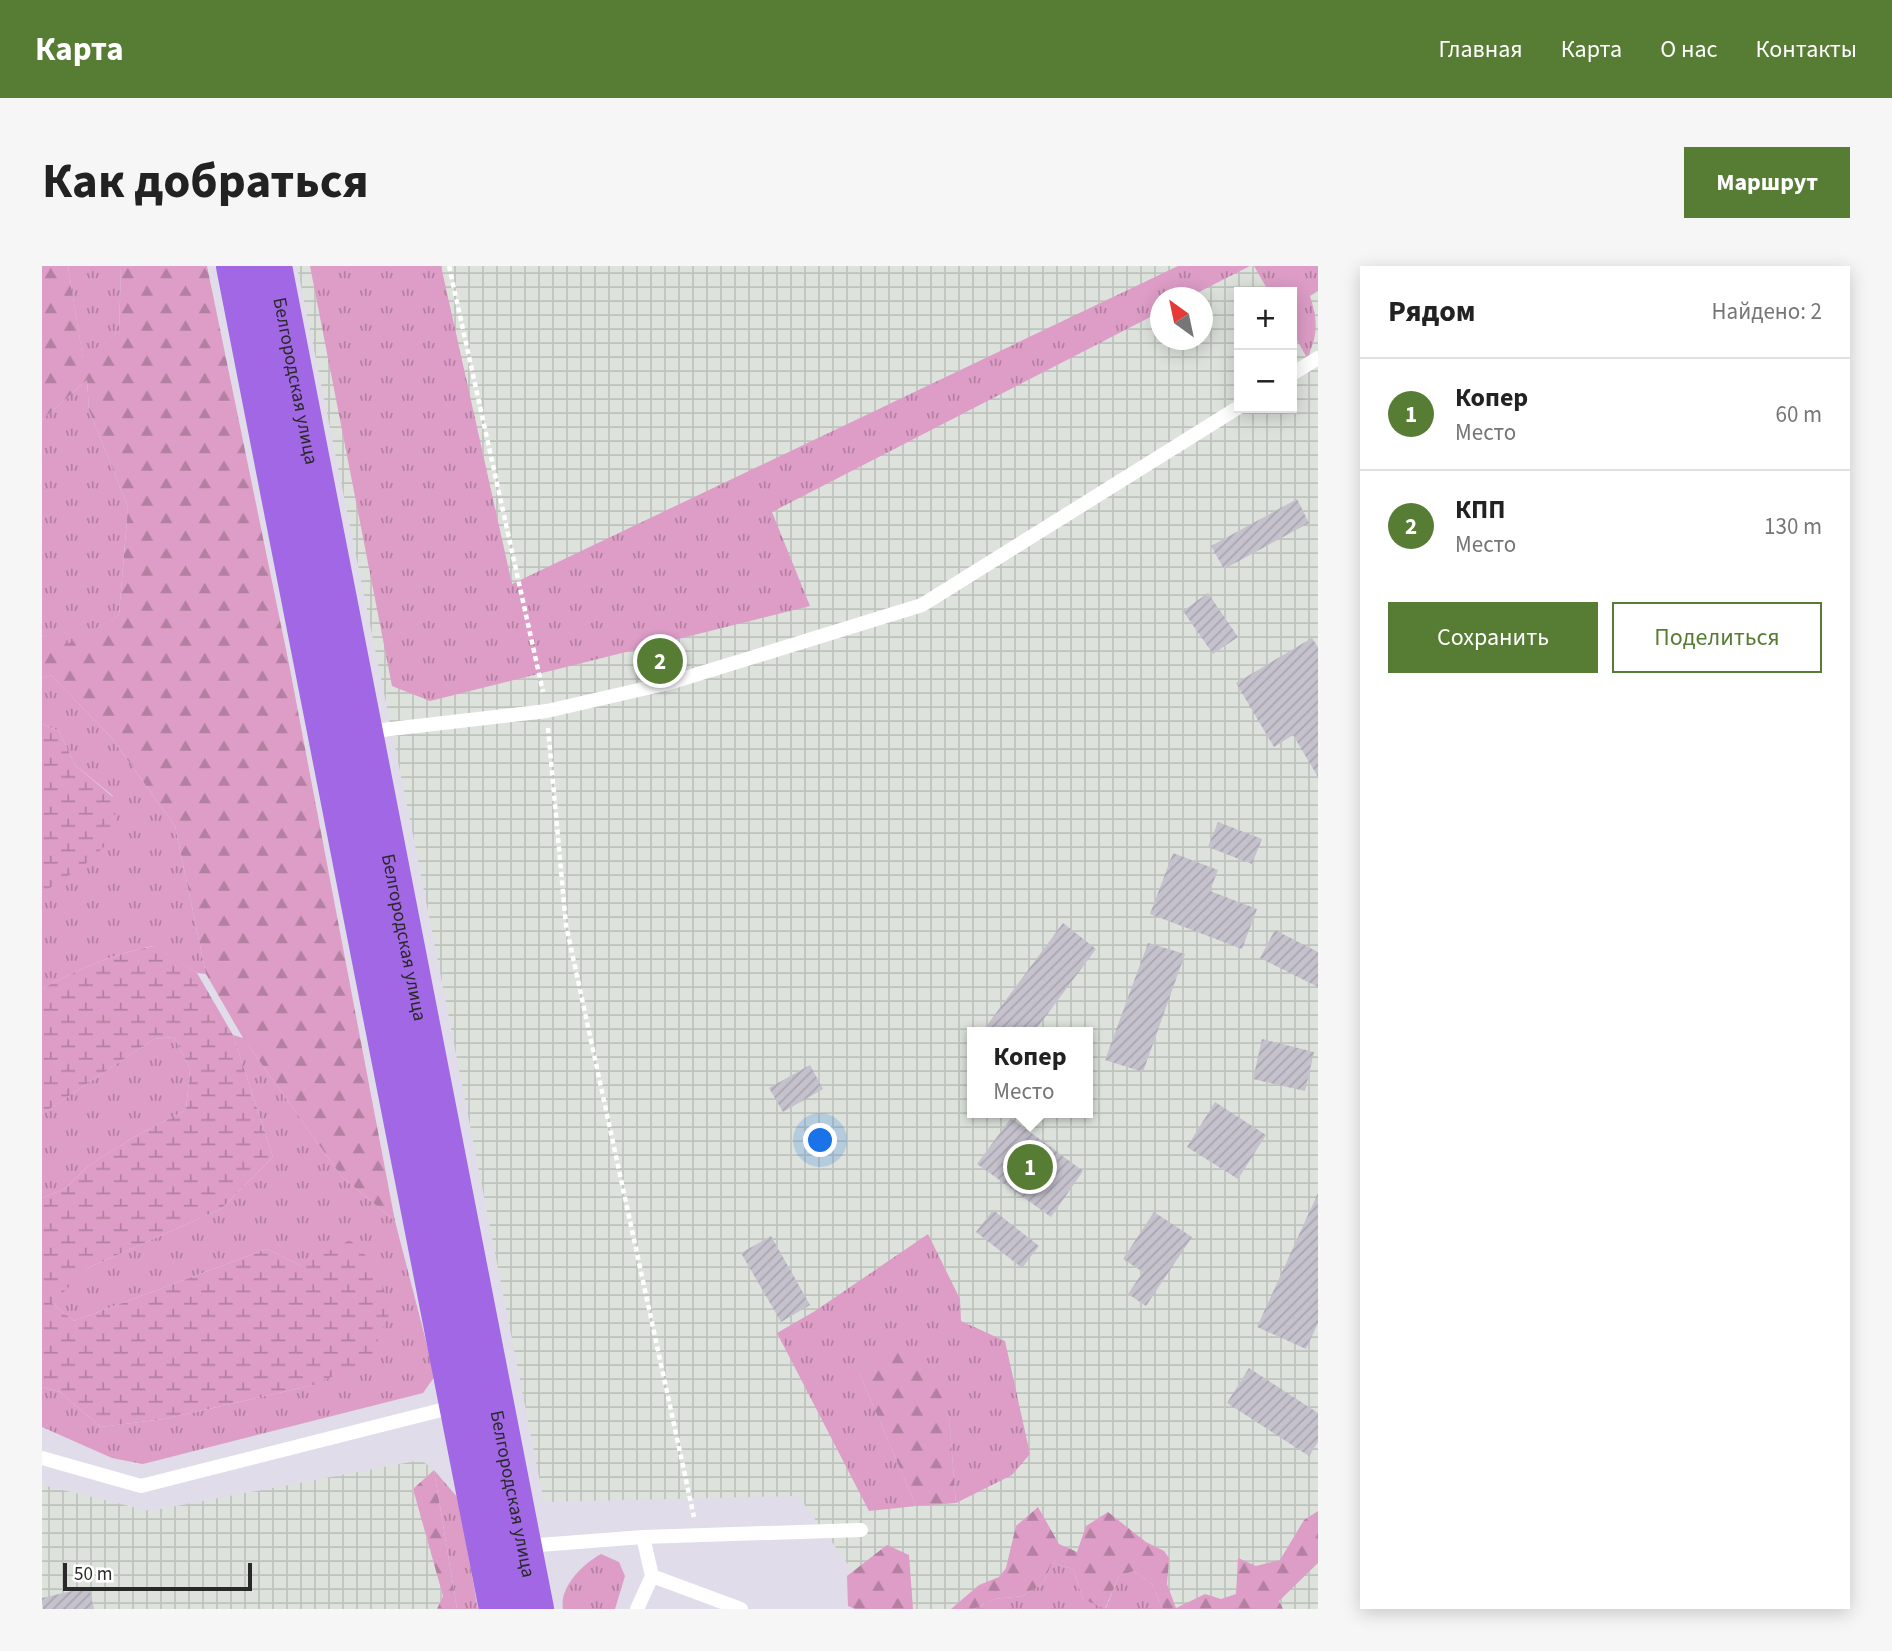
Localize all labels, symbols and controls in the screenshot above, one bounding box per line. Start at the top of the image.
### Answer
text: Карта [35,26,124,73]
text: Главная [1438,32,1523,67]
text: Карта [1561,32,1622,67]
text: О нас [1660,32,1717,67]
text: Контакты [1755,32,1857,67]
text: Как добраться [42,147,369,217]
button: Маршрут [1684,147,1850,218]
north arrow [1150,287,1213,350]
map controls [1234,287,1297,413]
button: + [1234,287,1297,350]
text: Рядом [1388,290,1476,333]
street label: Белгородская улица [266,295,325,467]
text: Найдено: 2 [1712,295,1822,328]
button: − [1234,350,1297,413]
text: Копер [1455,379,1528,416]
text: 1 [1405,398,1417,431]
text: 60 m [1775,398,1822,431]
text: Место [1455,416,1516,449]
text: КПП [1455,491,1505,528]
text: 2 [1405,510,1417,543]
text: 130 m [1764,510,1822,543]
text: Место [1455,528,1516,561]
button: Сохранить [1388,602,1598,673]
button: Поделиться [1612,602,1822,673]
pin: 2 [637,635,683,687]
street label: Белгородская улица [374,851,433,1023]
popup [967,1027,1093,1118]
text: Копер [993,1038,1067,1075]
text: Место [993,1075,1054,1108]
your location [803,1123,837,1157]
pin: 1 [1007,1141,1053,1193]
street label: Белгородская улица [483,1408,542,1580]
scale bar [63,1560,252,1592]
text: 50 m [74,1561,112,1588]

